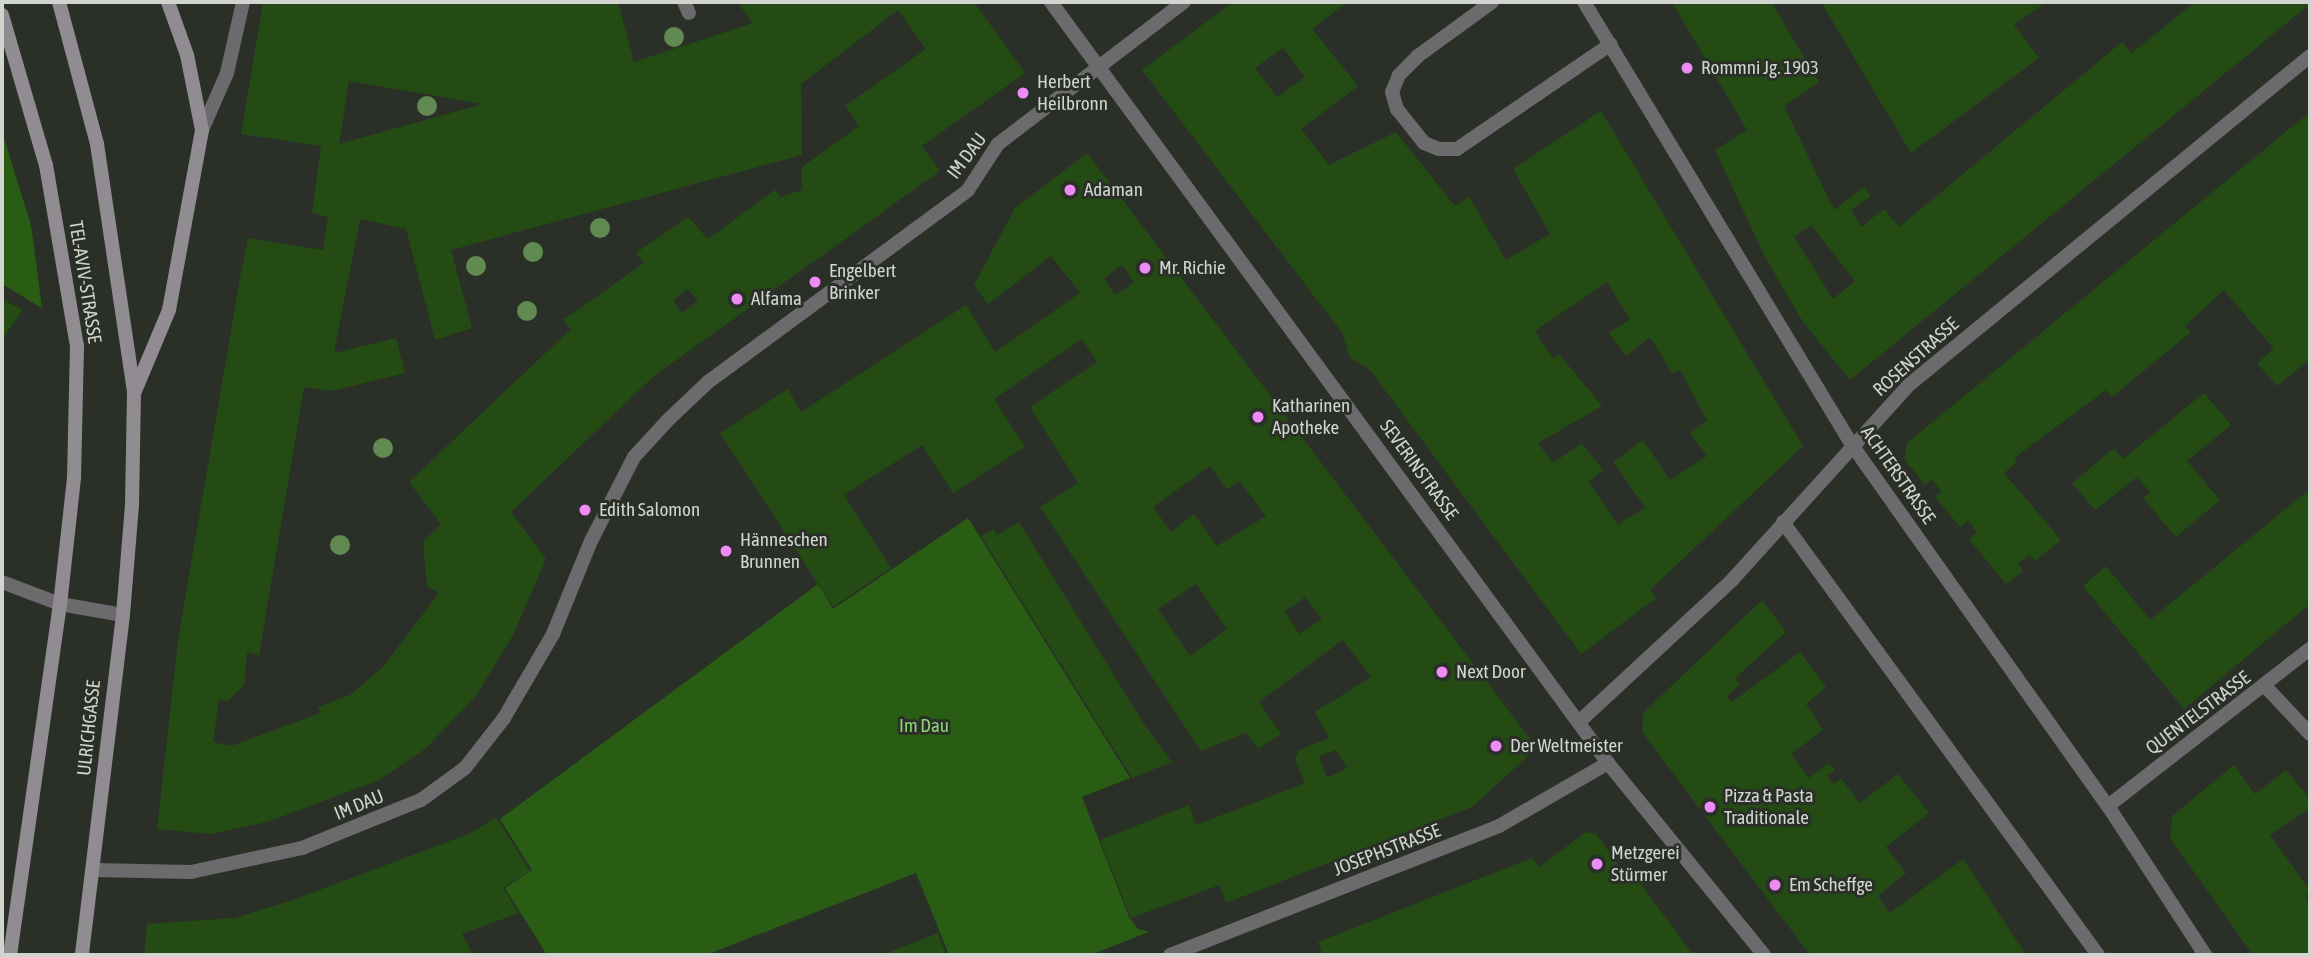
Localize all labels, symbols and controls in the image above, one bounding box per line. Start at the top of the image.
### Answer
place label: Rommni Jg. 1903 [1701,57,1819,79]
marker: Rommni Jg. 1903 [1679,60,1695,76]
place label: Herbert Heilbronn [1037,71,1108,115]
marker: Herbert Heilbronn [1015,85,1031,101]
street label: IM DAU [942,129,992,183]
place label: Adaman [1084,179,1143,201]
marker: Adaman [1062,182,1078,198]
street label: TEL-AVIV-STRASSE [64,219,106,345]
place label: Mr. Richie [1159,257,1226,279]
place label: Engelbert Brinker [829,260,896,304]
marker: Mr. Richie [1137,260,1153,276]
marker: Engelbert Brinker [807,274,823,290]
place label: Alfama [751,288,802,310]
marker: Alfama [729,291,745,307]
street label: ROSENSTRASSE [1869,313,1963,401]
place label: Katharinen Apotheke [1272,395,1350,439]
marker: Katharinen Apotheke [1250,409,1266,425]
street label: SEVERINSTRASSE [1375,415,1463,525]
street label: ACHTERSTRASSE [1856,422,1940,528]
place label: Edith Salomon [599,499,700,521]
marker: Edith Salomon [577,502,593,518]
place label: Hänneschen Brunnen [740,529,828,573]
marker: Hänneschen Brunnen [718,543,734,559]
place label: Next Door [1456,661,1526,683]
marker: Next Door [1434,664,1450,680]
street label: QUENTELSTRASSE [2141,666,2255,760]
street label: ULRICHGASSE [73,679,105,777]
park label: Im Dau [899,715,949,737]
place label: Der Weltmeister [1510,735,1623,757]
marker: Der Weltmeister [1488,738,1504,754]
street label: IM DAU [331,785,387,825]
place label: Pizza & Pasta Traditionale [1724,785,1814,829]
marker: Pizza & Pasta Traditionale [1702,799,1718,815]
street label: JOSEPHSTRASSE [1330,819,1444,881]
place label: Metzgerei Stürmer [1611,842,1680,886]
marker: Metzgerei Stürmer [1589,856,1605,872]
place label: Em Scheffge [1789,874,1873,896]
marker: Em Scheffge [1767,877,1783,893]

